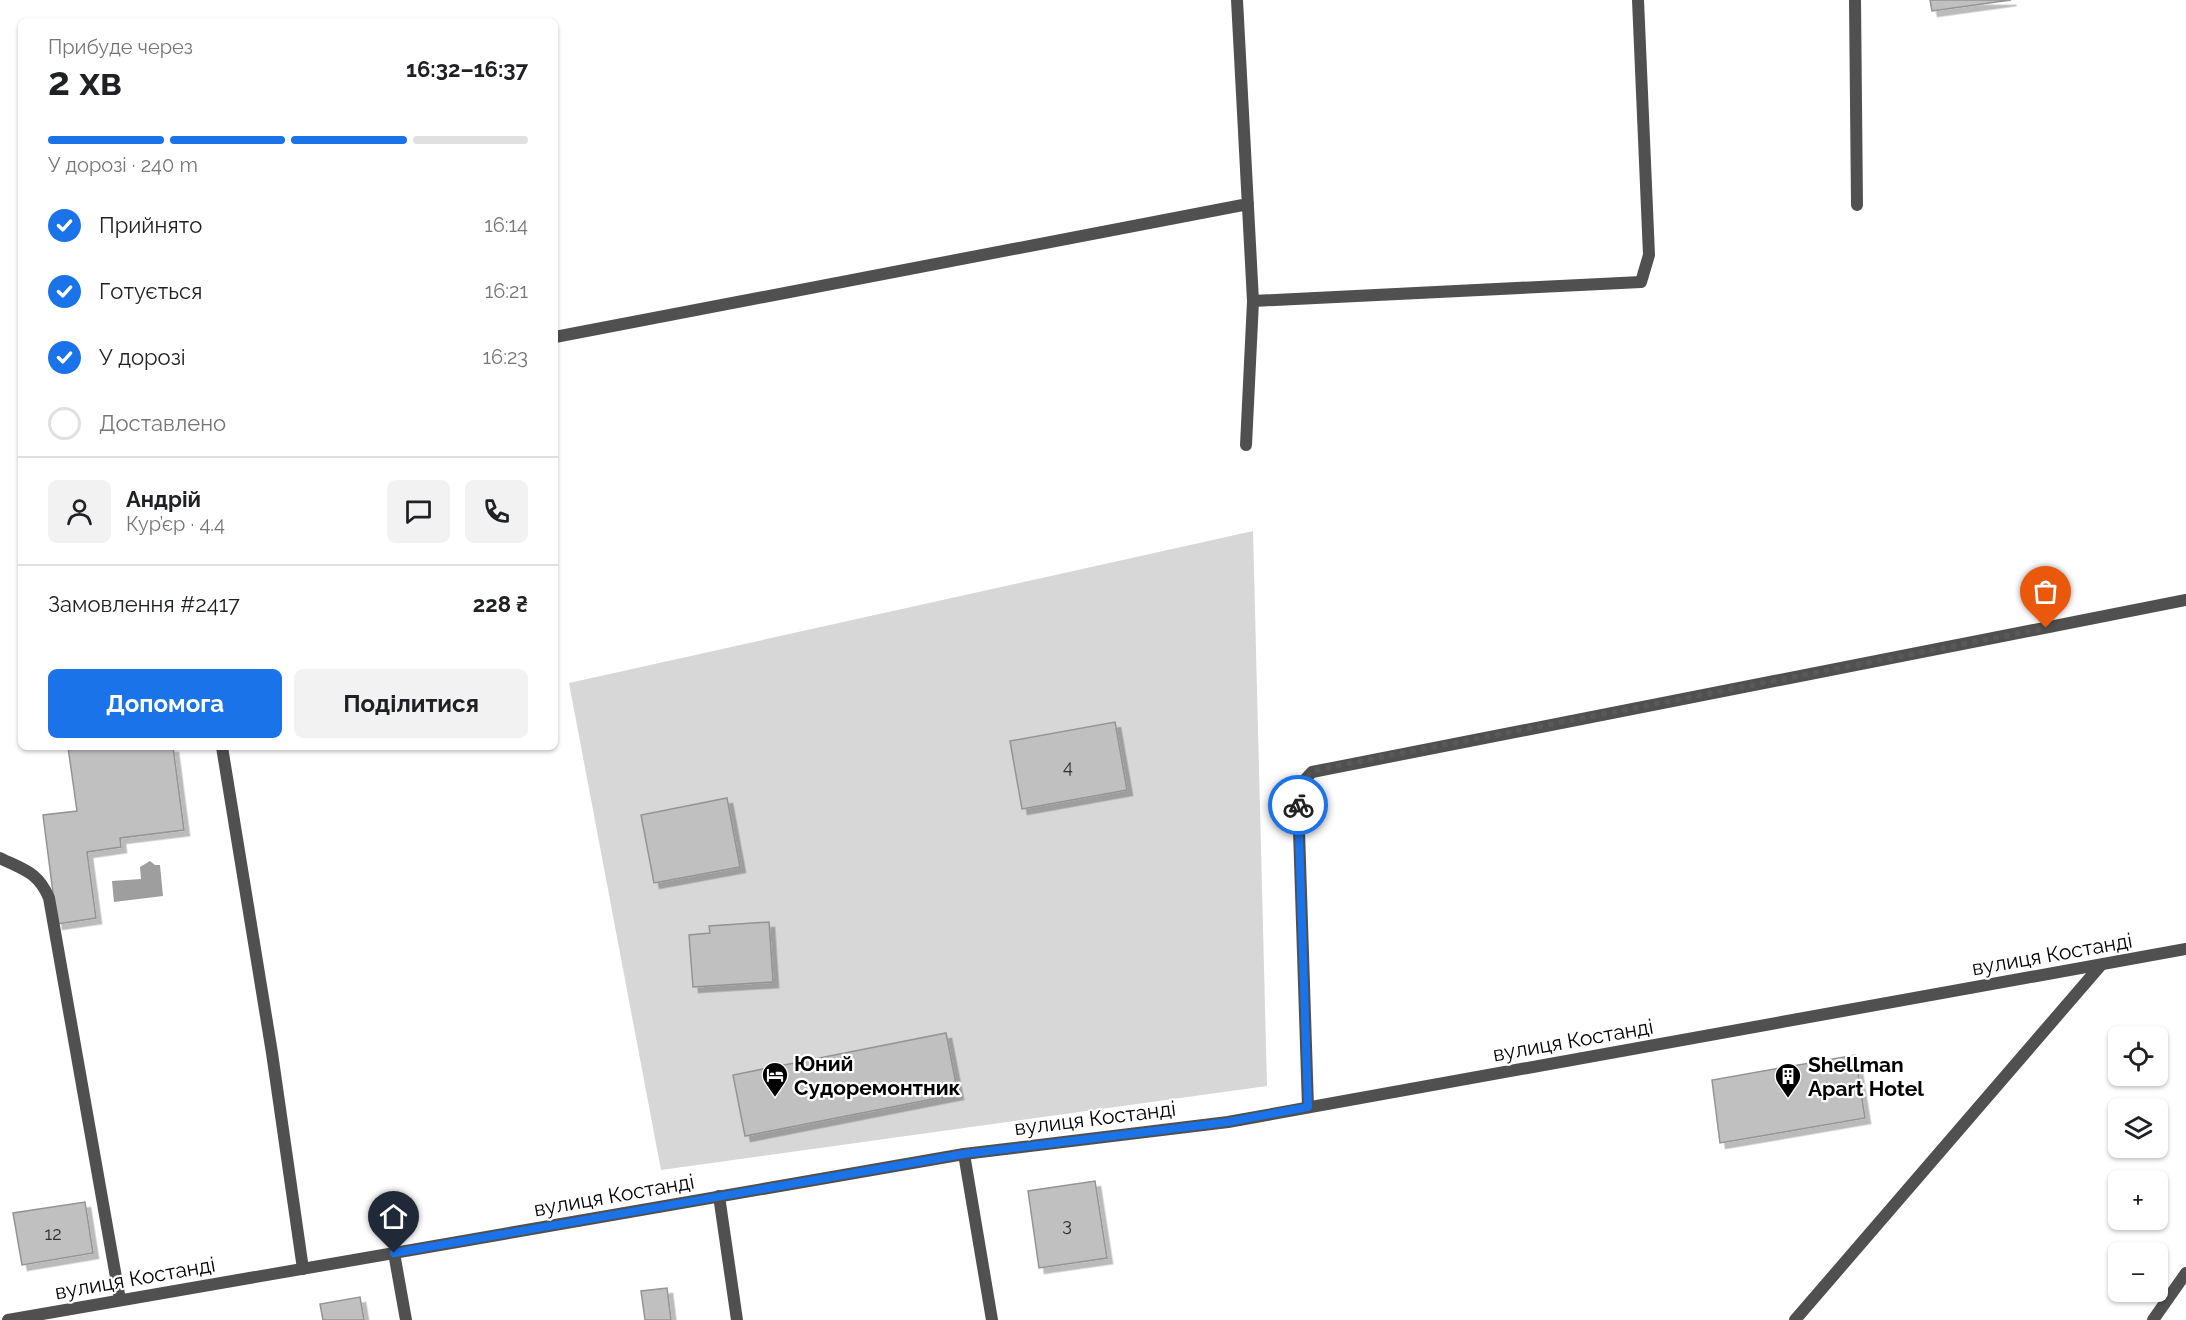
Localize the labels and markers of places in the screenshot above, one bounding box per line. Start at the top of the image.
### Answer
pin [2020,566,2071,628]
place label: Юний Судоремонтник [794,1051,961,1100]
place label: Shellman Apart Hotel [1808,1052,1924,1101]
hotel icon: Юний Судоремонтник [760,1060,790,1098]
building icon: Shellman Apart Hotel [1773,1061,1803,1099]
pin [368,1191,419,1253]

